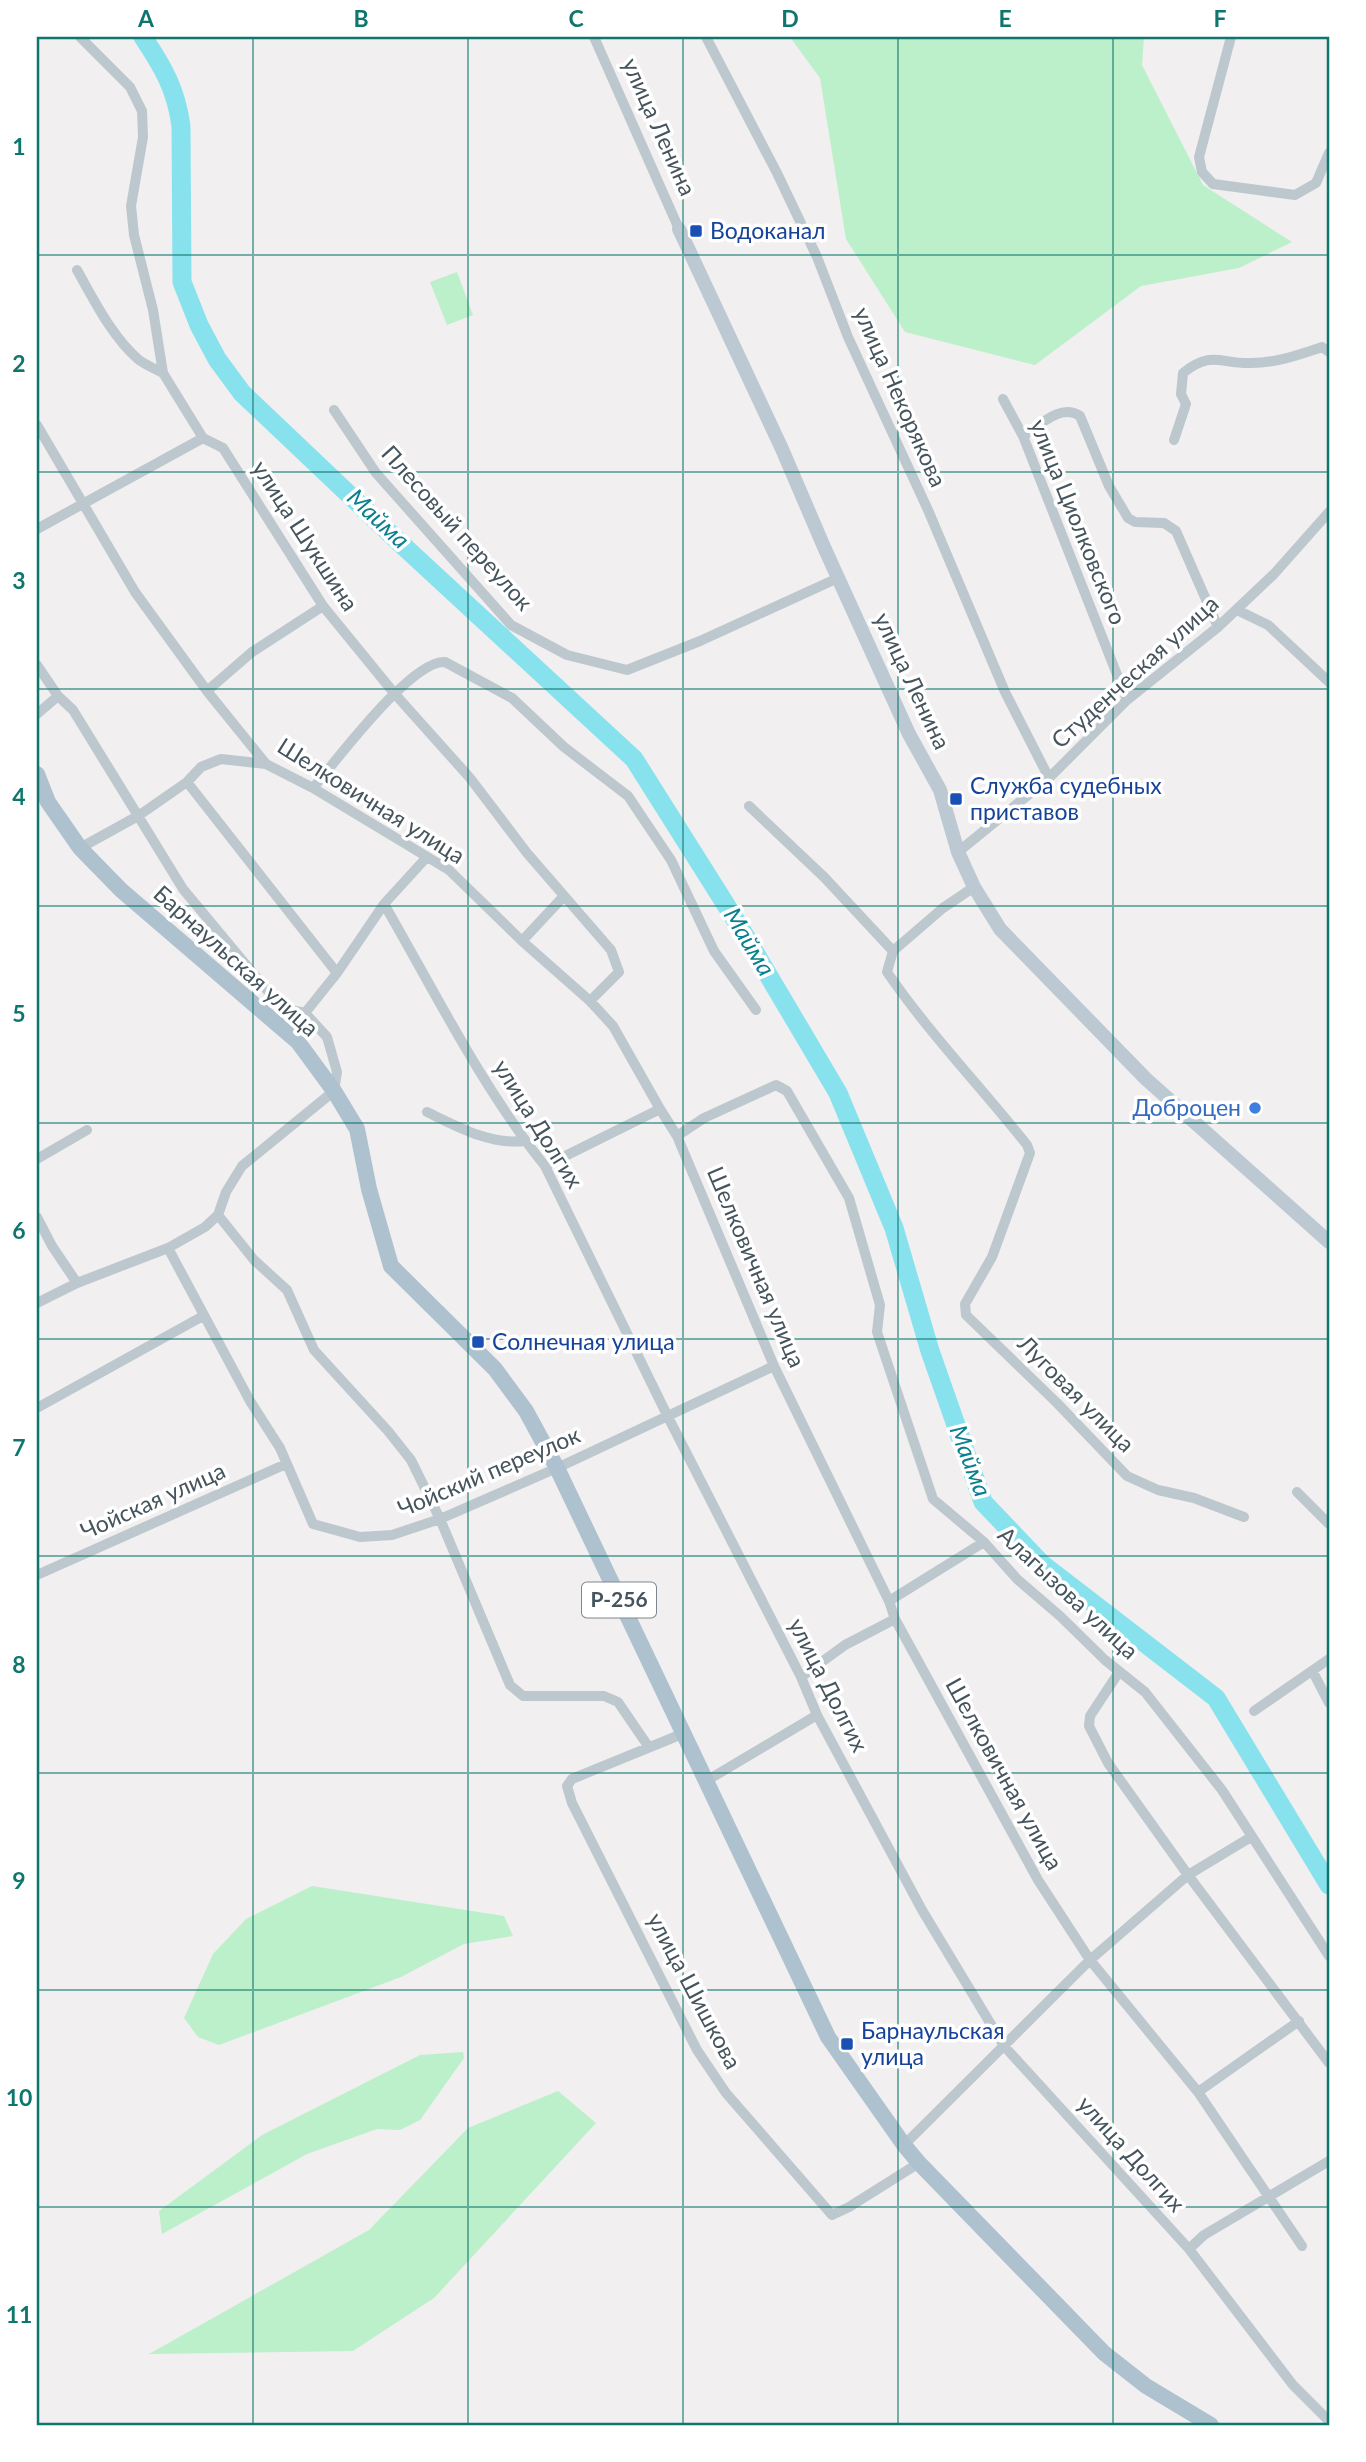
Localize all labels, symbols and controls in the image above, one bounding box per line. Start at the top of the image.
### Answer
text: A [137,4,155,32]
text: B [353,4,369,32]
text: C [568,4,584,32]
text: D [781,4,799,32]
text: E [998,4,1012,32]
text: F [1213,4,1227,32]
street label: улица Ленина [617,53,703,200]
text: 1 [12,132,26,160]
place label: Водоканал [710,216,826,244]
marker: Водоканал [688,223,704,239]
street label: улица Некорякова [849,302,953,491]
text: 2 [12,349,26,377]
street label: улица Циолковского [1025,415,1133,628]
street label: Плесовый переулок [376,439,539,616]
street label: улица Шукшина [247,455,365,616]
water label: Майма [342,482,416,554]
text: 3 [12,566,26,594]
street label: Студенческая улица [1045,589,1223,754]
street label: улица Ленина [869,608,957,753]
street label: Шелковичная улица [273,731,470,869]
place label: Служба судебных приставов [970,771,1162,825]
text: 4 [12,782,26,810]
marker: Служба судебных приставов [948,791,964,807]
street label: Барнаульская улица [148,879,325,1042]
water label: Майма [719,902,782,981]
text: 5 [12,999,26,1027]
street label: улица Долгих [488,1054,590,1193]
place label: Доброцен [1132,1093,1241,1121]
marker: Доброцен [1247,1100,1263,1116]
street label: Шелковичная улица [702,1162,812,1371]
text: 6 [12,1216,26,1244]
place label: Солнечная улица [492,1327,675,1355]
street label: Луговая улица [1012,1329,1141,1457]
marker: Солнечная улица [470,1334,486,1350]
street label: Чойский переулок [393,1420,584,1522]
water label: Майма [945,1421,998,1500]
text: 7 [12,1433,26,1461]
street label: Чойская улица [76,1456,229,1544]
street label: Алагызова улица [993,1520,1145,1664]
road number: Р-256 [582,1582,656,1618]
street label: улица Долгих [783,1613,875,1757]
text: 8 [12,1650,26,1678]
street label: Шелковичная улица [940,1673,1069,1875]
text: 9 [12,1866,26,1894]
street label: улица Шишкова [642,1908,748,2073]
place label: Барнаульская улица [861,2016,1005,2070]
marker: Барнаульская улица [839,2036,855,2052]
text: 10 [6,2083,32,2111]
street label: улица Долгих [1072,2090,1192,2218]
text: 11 [6,2300,32,2328]

